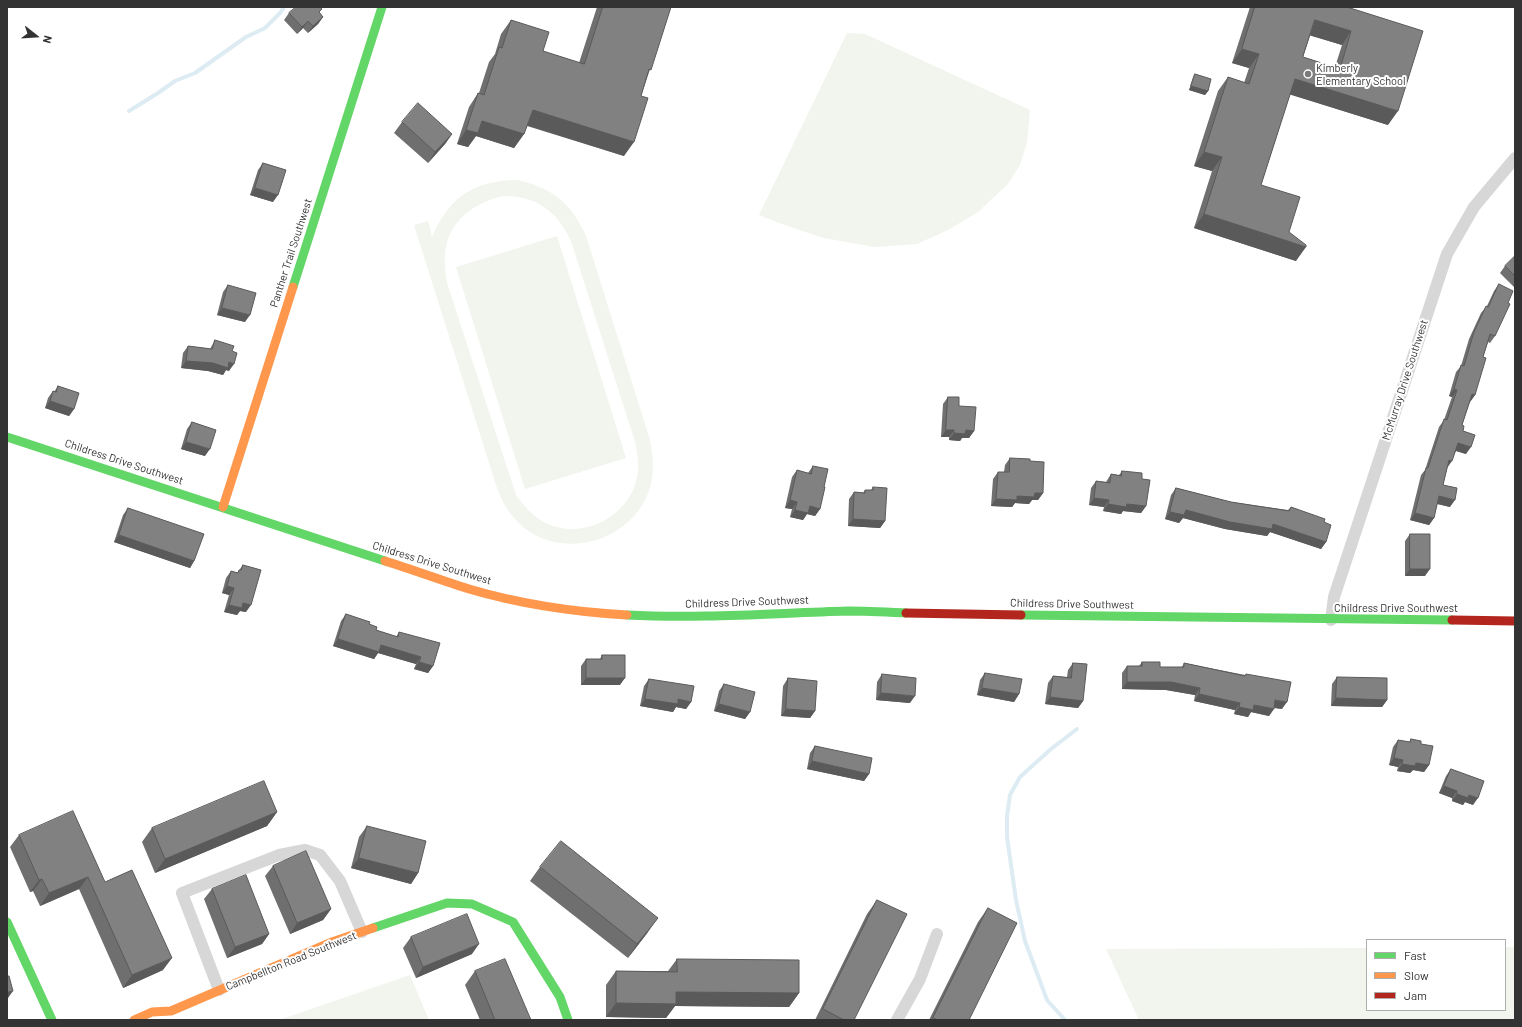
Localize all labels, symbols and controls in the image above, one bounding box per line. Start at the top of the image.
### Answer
north arrow [16,16,56,56]
text: N [41,34,55,45]
place label: Kimberly Elementary School [1316,61,1406,87]
marker: Kimberly Elementary School [1303,69,1313,79]
street label: Panther Trail Southwest [267,197,315,309]
street label: McMurray Drive Southwest [1379,318,1431,442]
street label: Childress Drive Southwest [63,437,185,487]
street label: Childress Drive Southwest [371,539,493,587]
street label: Childress Drive Southwest [685,593,809,611]
street label: Childress Drive Southwest [1010,596,1134,612]
street label: Childress Drive Southwest [1334,601,1458,615]
street label: Campbellton Road Southwest [224,929,358,993]
legend [1366,939,1506,1011]
text: Fast [1404,948,1427,962]
text: Slow [1404,968,1429,982]
text: Jam [1404,988,1427,1002]

